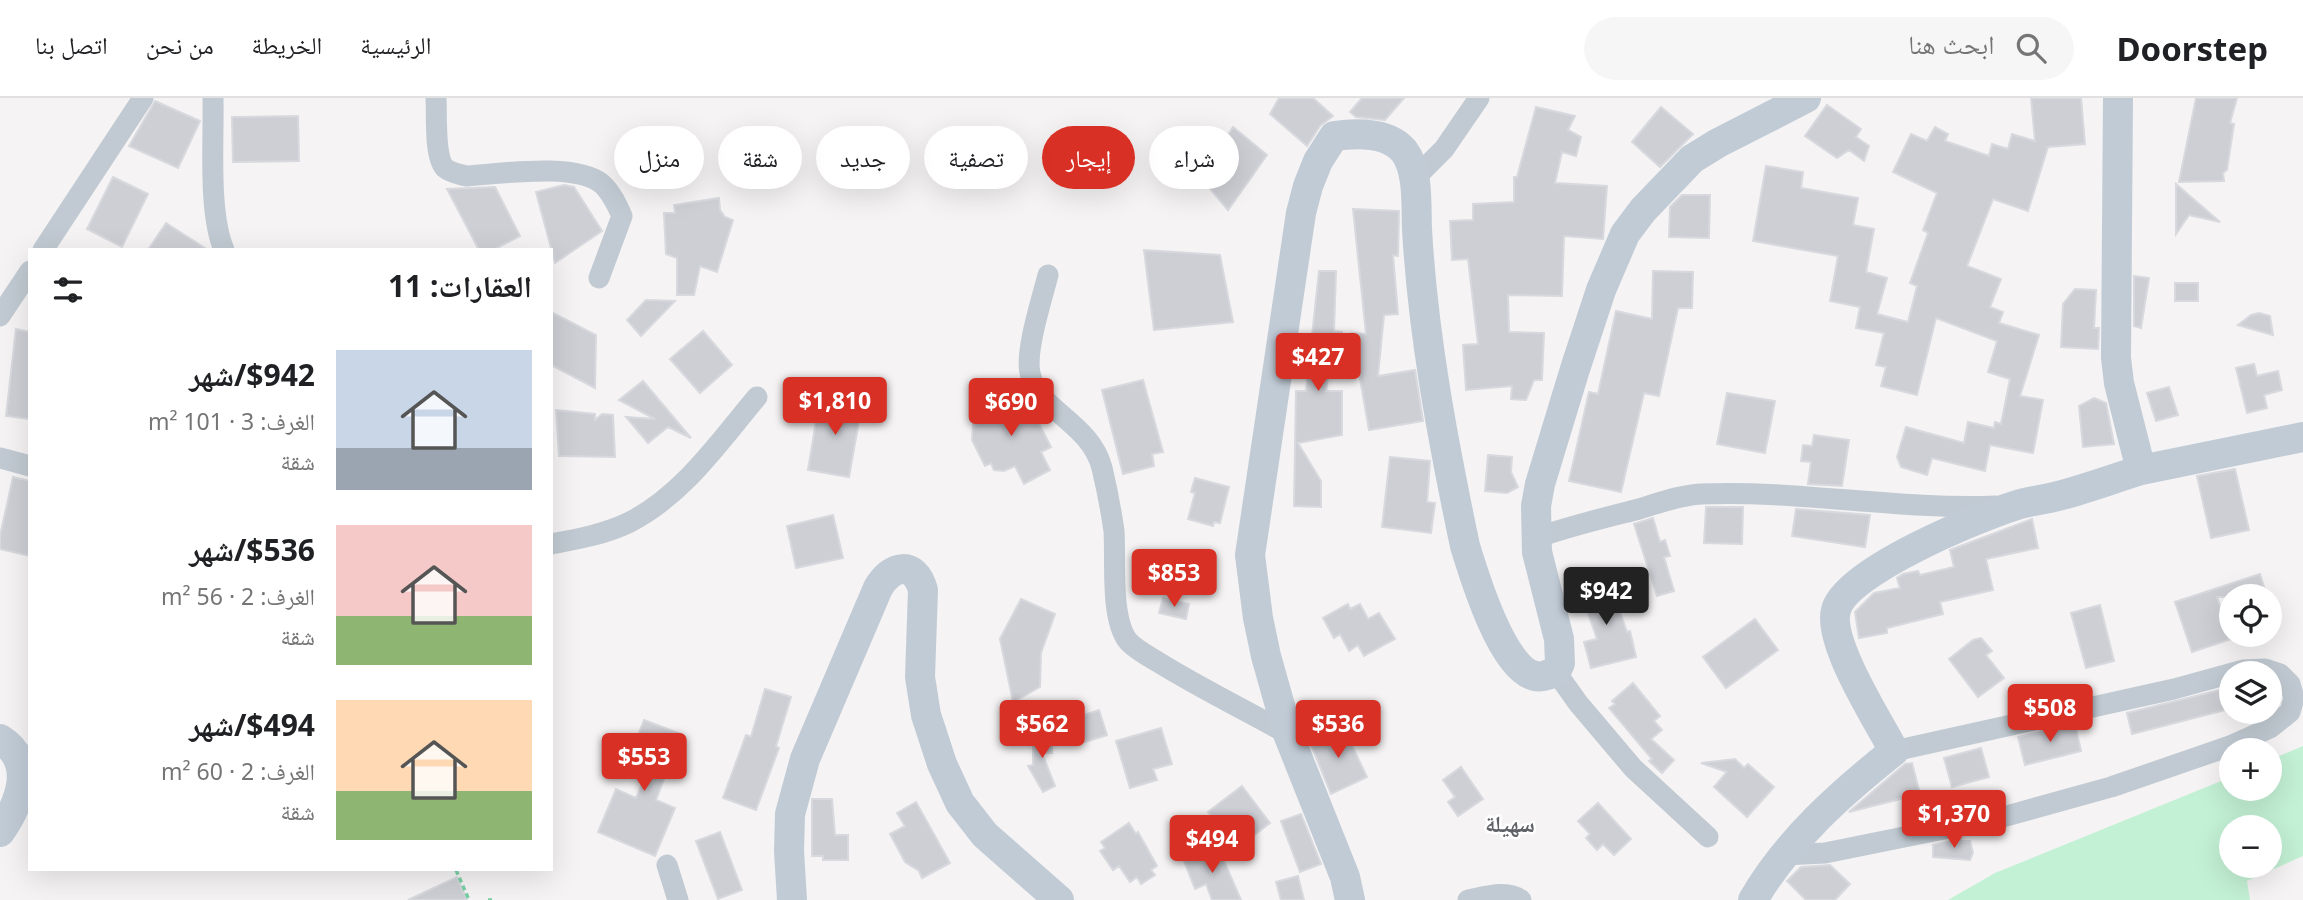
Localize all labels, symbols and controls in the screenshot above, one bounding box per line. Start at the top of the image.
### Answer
search box [1584,17,2074,80]
text: ابحث هنا [1908,26,1994,62]
text: Doorstep [2116,26,2268,71]
text: اتصل بنا [35,28,108,61]
text: من نحن [146,28,214,61]
text: الخريطة [252,28,322,61]
text: الرئيسية [360,28,431,61]
icon: search [2012,29,2050,67]
chip: منزل [614,126,704,189]
chip: شقة [718,126,802,189]
chip: جديد [816,126,910,189]
chip: تصفية [924,126,1028,189]
chip: إيجار [1042,126,1135,189]
chip: شراء [1149,126,1239,189]
text: العقارات: 11 [388,265,532,306]
icon: filters [49,271,87,309]
pin: $427 [1277,334,1359,393]
text: $427 [1292,340,1344,372]
text: $942/شهر [189,354,315,395]
icon: home [392,378,476,462]
pin: $1,810 [778,378,892,437]
pin: $690 [970,378,1052,438]
text: $1,810 [799,384,871,416]
text: $690 [985,385,1037,417]
text: الغرف: 3 · 101 m² [148,405,315,437]
text: شقة [281,445,315,477]
text: $536/شهر [189,529,315,570]
pin: $853 [1133,550,1215,609]
icon: home [392,553,476,637]
text: $853 [1148,556,1200,588]
pin: $942 [1565,568,1647,627]
text: $942 [1580,574,1632,606]
text: الغرف: 2 · 56 m² [161,580,315,612]
map controls [2219,584,2282,878]
button: locate [2219,584,2282,647]
text: شقة [281,620,315,652]
button: layers [2219,661,2282,724]
pin: $508 [2009,684,2091,744]
text: $508 [2024,691,2076,723]
pin: $562 [1001,700,1083,760]
pin: $536 [1297,700,1379,760]
text: $494/شهر [189,704,315,745]
text: $562 [1016,707,1068,739]
text: $536 [1312,707,1364,739]
icon: home [392,728,476,812]
pin: $553 [603,734,685,793]
button: + [2219,738,2282,801]
text: $553 [618,740,670,772]
text: الغرف: 2 · 60 m² [161,755,315,787]
pin: $1,370 [1897,790,2011,850]
text: شقة [281,795,315,827]
text: $1,370 [1918,797,1990,829]
district label: سهيلة [1485,807,1535,839]
button: − [2219,815,2282,878]
pin: $494 [1171,816,1253,875]
text: $494 [1186,822,1238,854]

